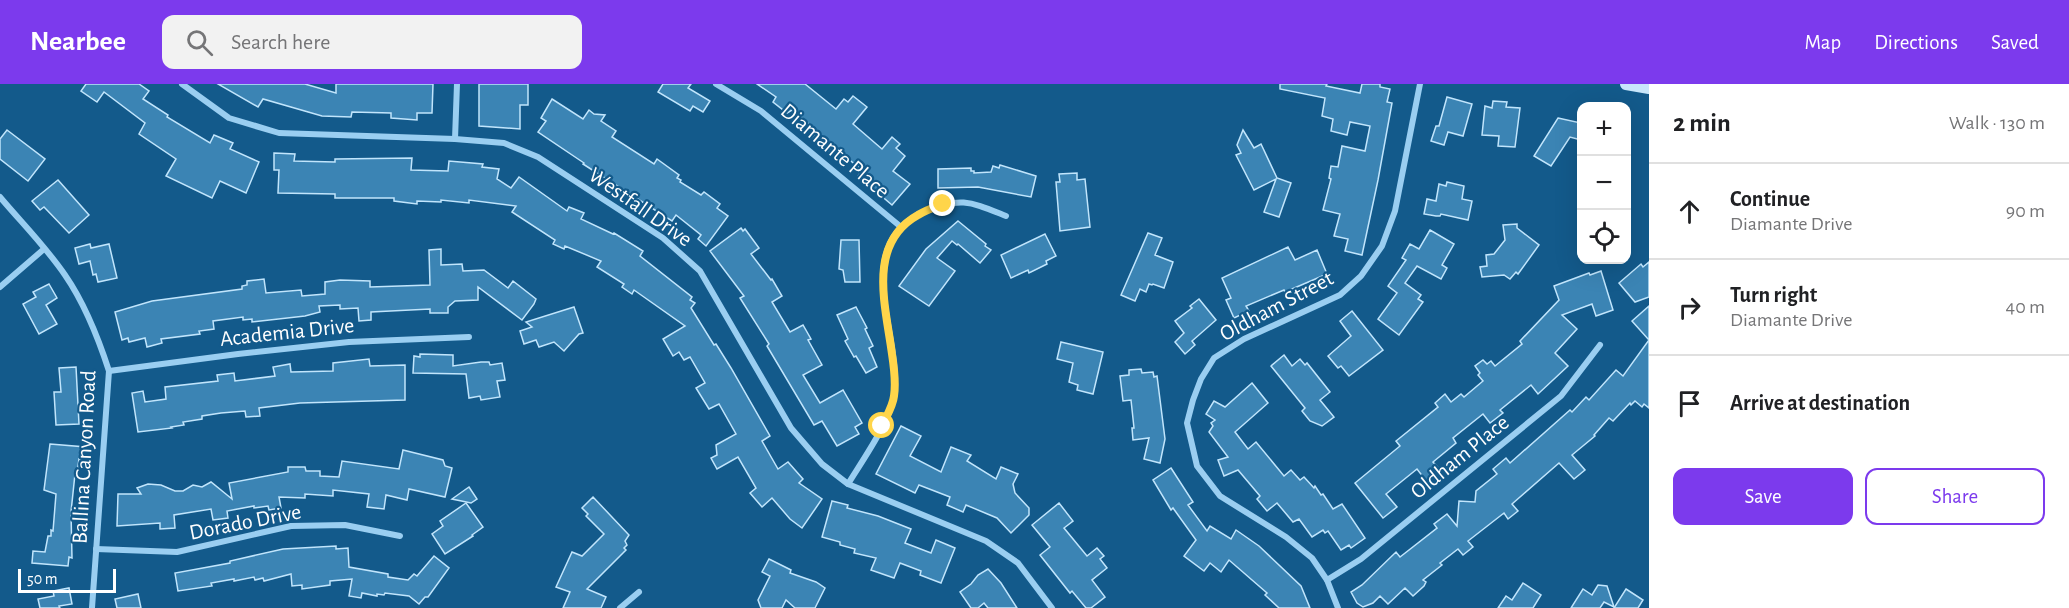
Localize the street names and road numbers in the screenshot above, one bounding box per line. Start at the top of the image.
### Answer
street label: Diamante Place [777,99,894,202]
street label: Westfall Drive [585,163,696,250]
street label: Oldham Street [1216,267,1337,345]
street label: Academia Drive [219,314,355,350]
street label: Ballina Canyon Road [68,370,100,545]
street label: Oldham Place [1406,411,1513,503]
street label: Dorado Drive [187,500,303,544]

